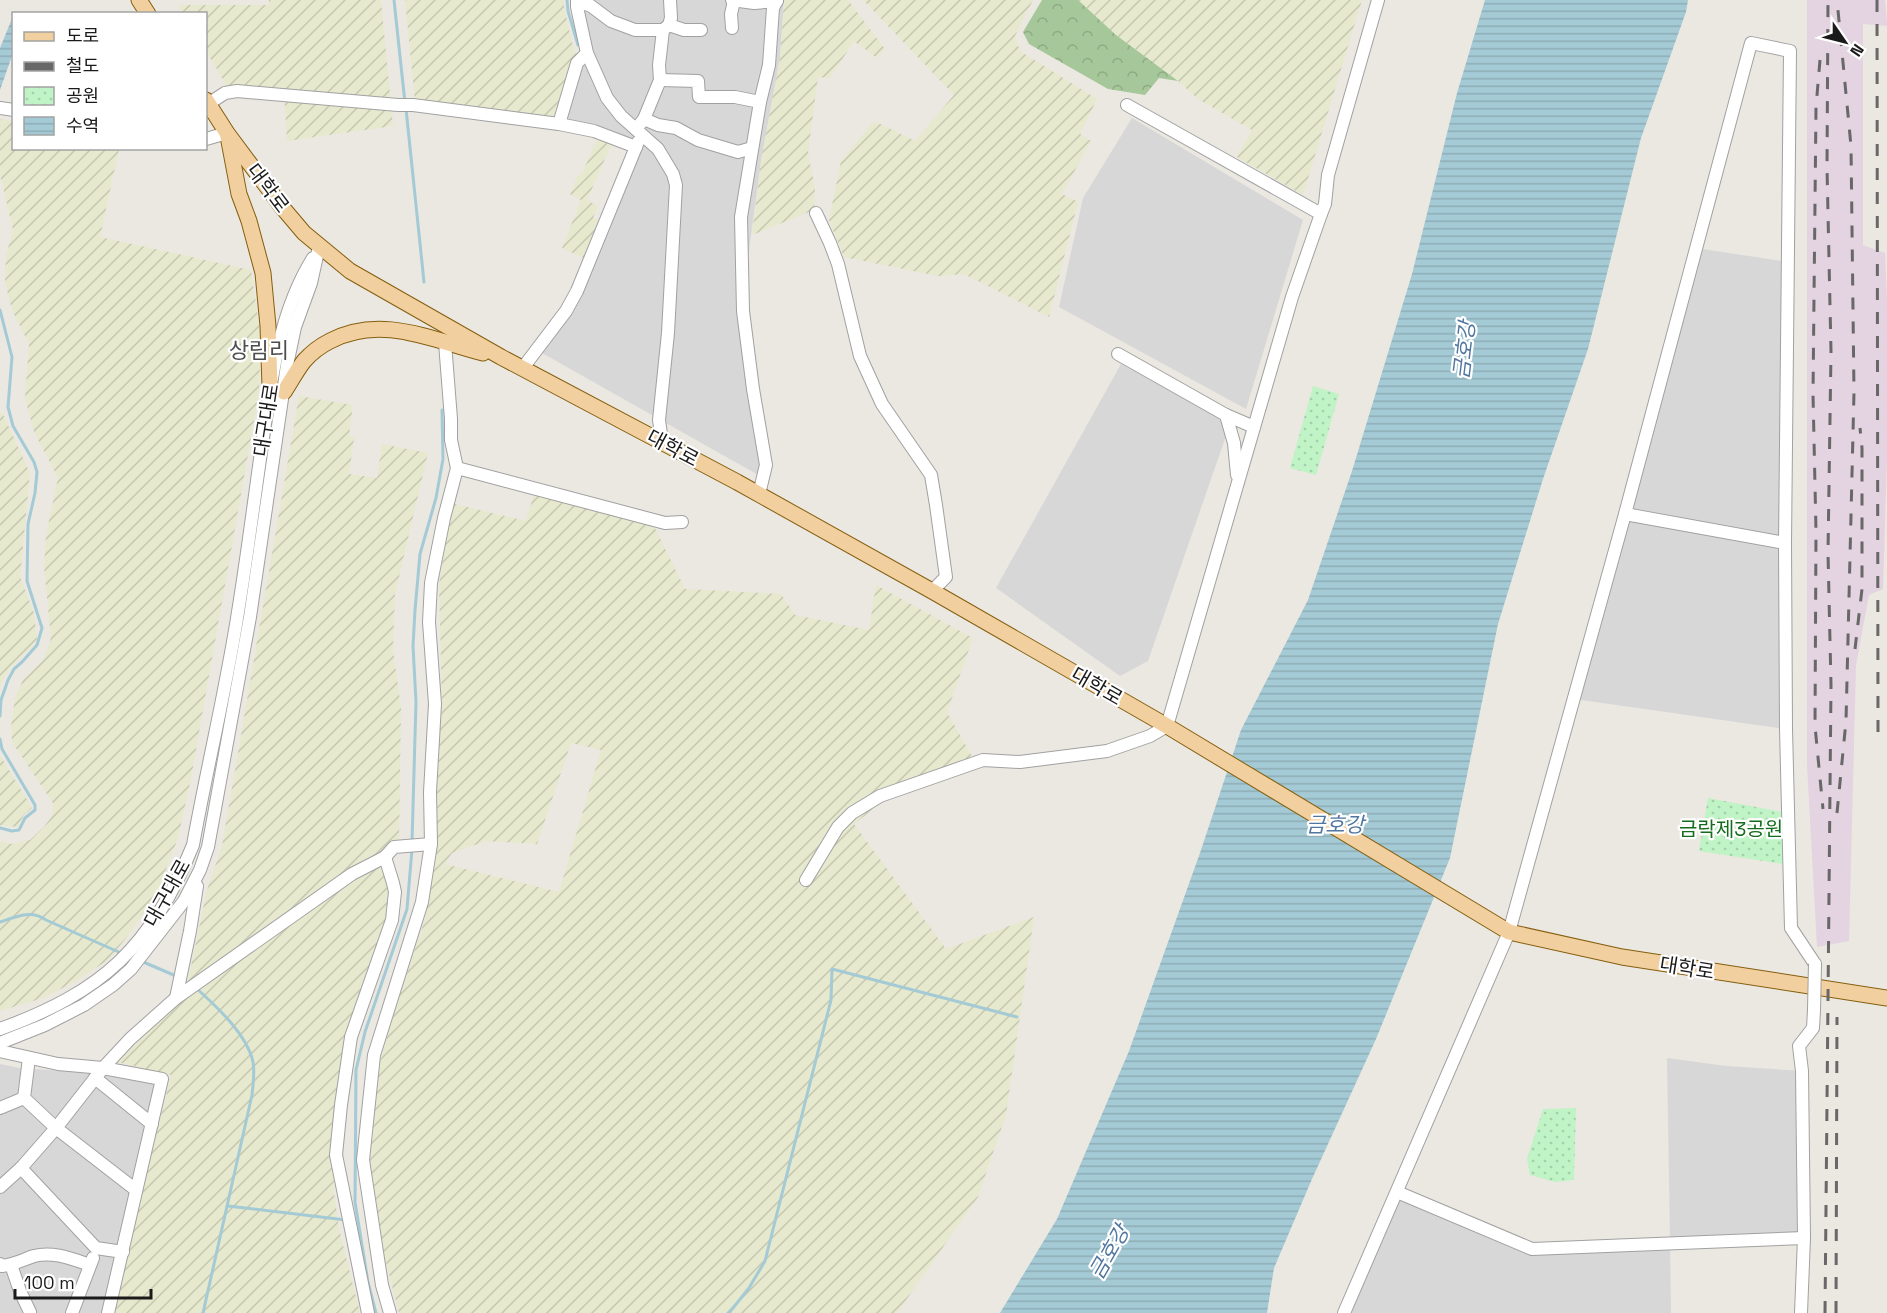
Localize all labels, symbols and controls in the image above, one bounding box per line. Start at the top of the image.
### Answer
legend [12,12,207,150]
north arrow [1815,12,1875,72]
text: 도로 [66,24,99,47]
text: N [1845,40,1869,61]
text: 철도 [66,54,99,77]
text: 공원 [66,84,99,107]
text: 수역 [66,114,99,137]
street label: 대학로 [241,158,295,218]
water label: 금호강 [1447,317,1481,380]
district label: 상림리 [229,336,289,364]
street label: 대구대로 [247,382,285,458]
street label: 대학로 [643,424,703,472]
street label: 대학로 [1067,661,1127,711]
water label: 금호강 [1306,811,1367,838]
park label: 금락제3공원 [1679,816,1783,842]
street label: 대구대로 [138,855,196,931]
street label: 대학로 [1658,951,1716,985]
water label: 금호강 [1083,1218,1137,1284]
scale bar [15,1262,152,1300]
text: 100 m [24,1271,75,1294]

